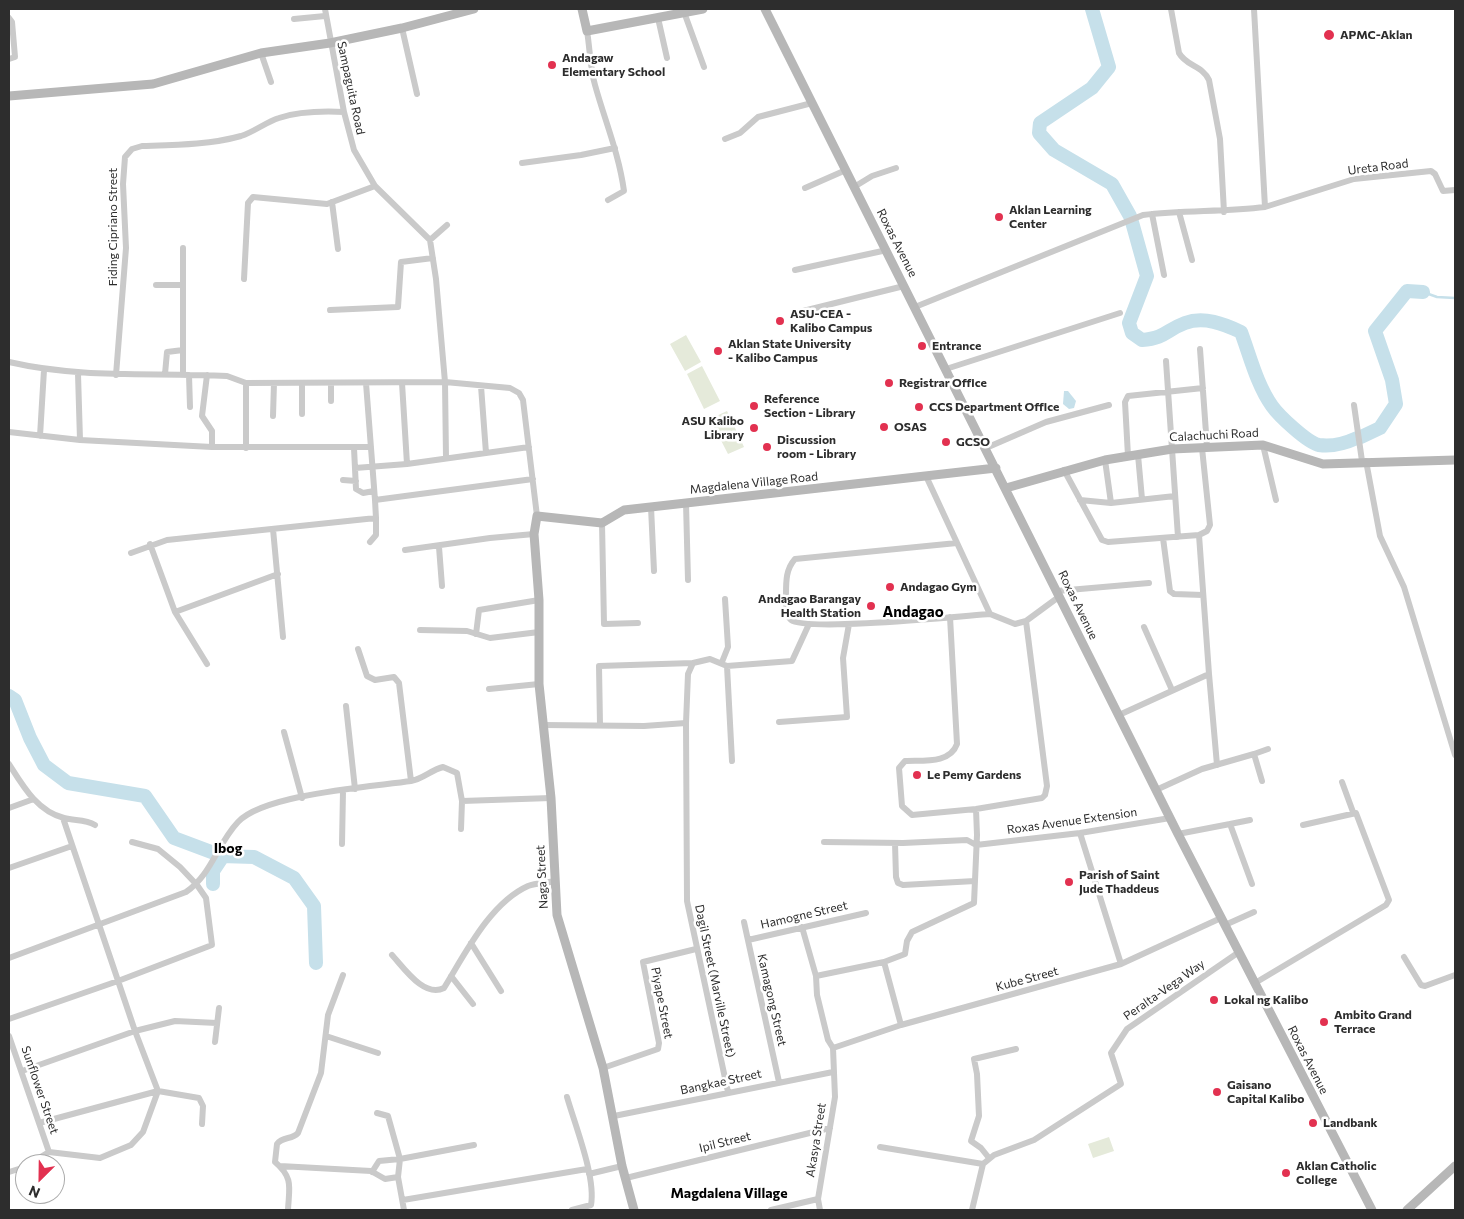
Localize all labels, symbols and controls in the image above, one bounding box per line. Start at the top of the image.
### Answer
marker: APMC-Aklan [1322,28,1336,42]
place label: APMC-Aklan [1340,28,1413,42]
street label: Sampaguita Road [334,40,368,136]
place label: Andagaw Elementary School [562,51,665,79]
marker: Andagaw Elementary School [546,59,558,71]
street label: Ureta Road [1347,156,1409,178]
street label: Fiding Cipriano Street [106,168,120,286]
place label: Aklan Learning Center [1009,203,1092,231]
street label: Roxas Avenue [874,206,920,280]
marker: Aklan Learning Center [993,211,1005,223]
place label: ASU-CEA - Kalibo Campus [790,307,872,335]
marker: ASU-CEA - Kalibo Campus [774,315,786,327]
place label: Aklan State University - Kalibo Campus [728,337,851,365]
place label: Entrance [932,339,981,353]
marker: Entrance [916,340,928,352]
marker: Aklan State University - Kalibo Campus [712,345,724,357]
place label: Registrar Office [899,376,987,390]
marker: Registrar Office [883,377,895,389]
place label: Reference Section - Library [764,392,856,420]
marker: Reference Section - Library [748,400,760,412]
place label: CCS Department Office [929,400,1059,414]
marker: CCS Department Office [913,401,925,413]
place label: ASU Kalibo Library [682,414,744,442]
place label: OSAS [894,420,927,434]
marker: OSAS [878,421,890,433]
marker: ASU Kalibo Library [748,422,760,434]
street label: Calachuchi Road [1169,425,1259,445]
place label: Discussion room - Library [777,433,856,461]
place label: GCSO [956,435,990,449]
marker: GCSO [940,436,952,448]
marker: Discussion room - Library [761,441,773,453]
street label: Magdalena Village Road [689,469,819,497]
street label: Roxas Avenue [1055,568,1101,642]
place label: Andagao Gym [900,580,977,594]
marker: Andagao Gym [884,581,896,593]
place label: Andagao Barangay Health Station [758,592,861,620]
marker: Andagao Barangay Health Station [865,600,877,612]
district label: Andagao [882,603,944,621]
place label: Le Pemy Gardens [927,768,1021,782]
marker: Le Pemy Gardens [911,769,923,781]
street label: Roxas Avenue Extension [1006,805,1138,837]
district label: Ibog [214,840,242,856]
street label: Naga Street [533,845,551,909]
place label: Parish of Saint Jude Thaddeus [1079,868,1159,896]
marker: Parish of Saint Jude Thaddeus [1063,876,1075,888]
street label: Hamogne Street [759,898,849,932]
street label: Dagil Street (Marville Street) [692,903,738,1059]
street label: Kamagong Street [754,952,790,1048]
street label: Peralta-Vega Way [1121,957,1207,1023]
street label: Kube Street [994,964,1060,994]
street label: Piyape Street [648,966,676,1040]
place label: Lokal ng Kalibo [1224,993,1308,1007]
marker: Lokal ng Kalibo [1208,994,1220,1006]
place label: Ambito Grand Terrace [1334,1008,1412,1036]
marker: Ambito Grand Terrace [1318,1016,1330,1028]
street label: Roxas Avenue [1285,1023,1331,1097]
street label: Sunflower Street [18,1044,62,1136]
street label: Bangkae Street [679,1066,763,1098]
place label: Gaisano Capital Kalibo [1227,1078,1305,1106]
marker: Gaisano Capital Kalibo [1211,1086,1223,1098]
street label: Akasya Street [803,1102,829,1178]
place label: Landbank [1323,1116,1378,1130]
marker: Landbank [1307,1117,1319,1129]
street label: Ipil Street [698,1129,752,1155]
north arrow [15,1154,65,1204]
place label: Aklan Catholic College [1296,1159,1376,1187]
marker: Aklan Catholic College [1280,1167,1292,1179]
text: N [26,1182,42,1202]
district label: Magdalena Village [670,1185,788,1201]

